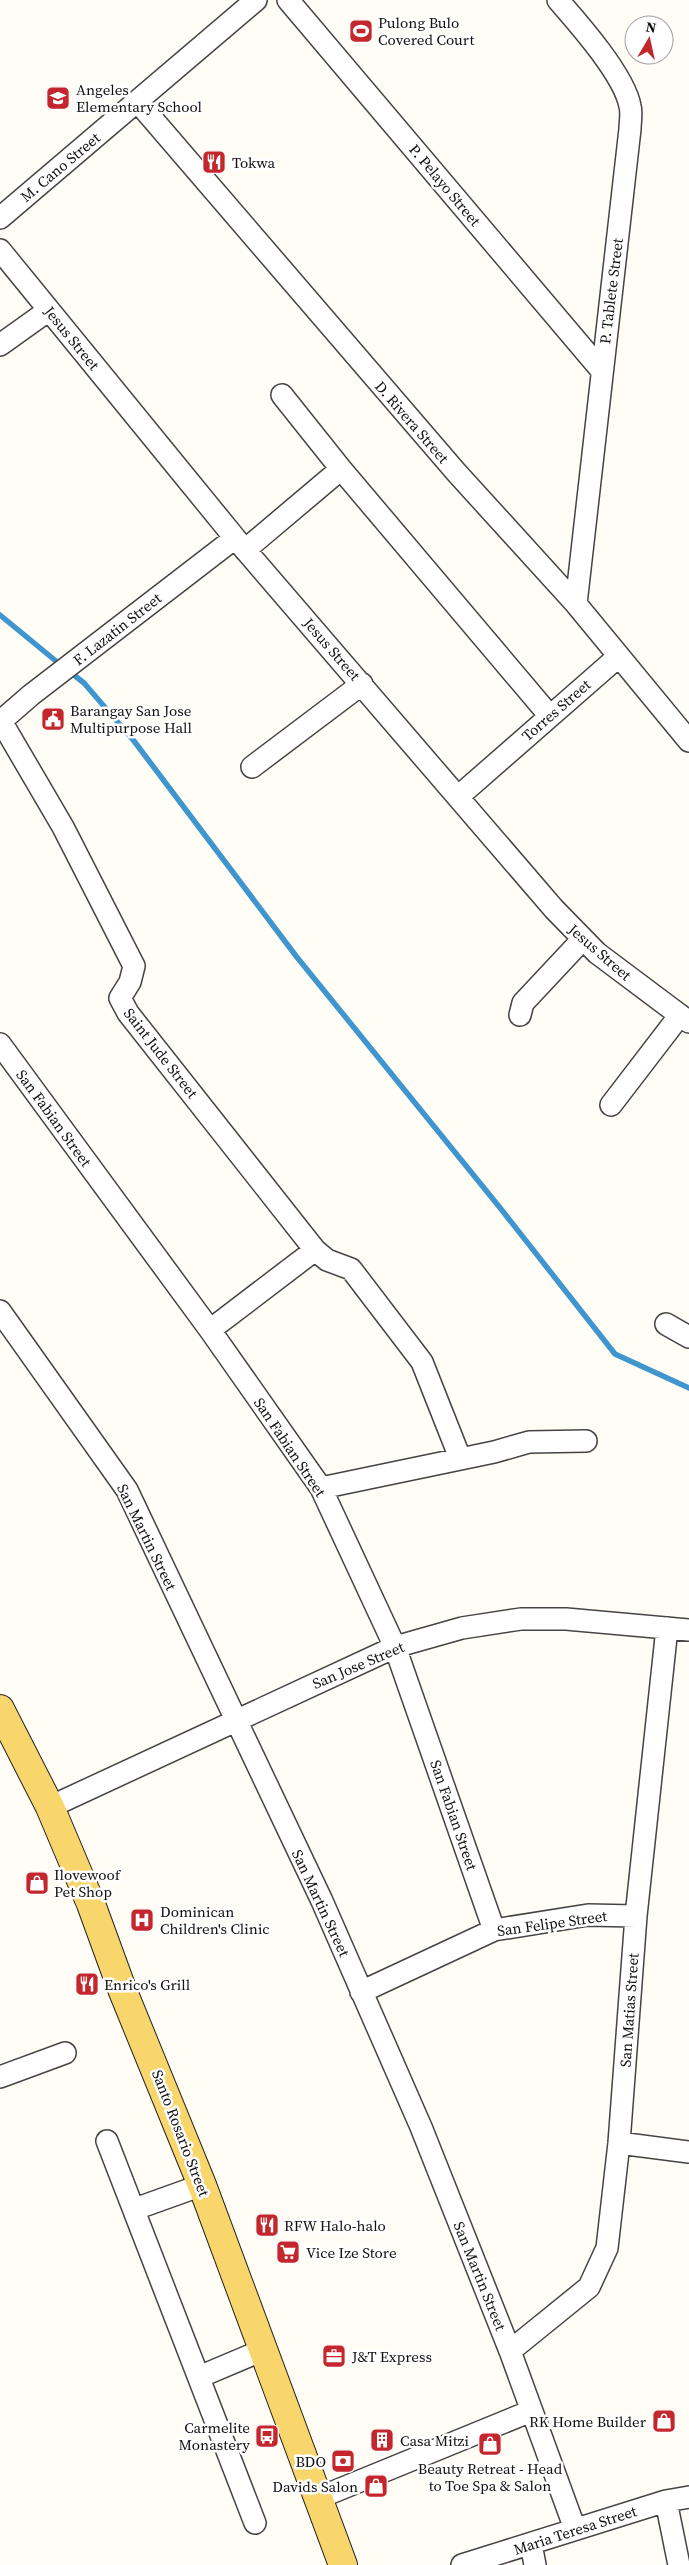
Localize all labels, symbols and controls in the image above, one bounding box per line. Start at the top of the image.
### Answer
place label: Pulong Bulo Covered Court [378,12,474,50]
north arrow [624,15,674,65]
text: N [644,16,658,38]
sports icon: Pulong Bulo Covered Court [348,18,374,44]
place label: Angeles Elementary School [76,79,203,117]
school or university icon: Angeles Elementary School [45,85,71,111]
street label: M. Cano Street [16,127,104,207]
street label: P. Pelayo Street [404,140,486,231]
restaurant icon: Tokwa [201,149,227,175]
place label: Tokwa [232,152,276,173]
street label: P. Tablete Street [594,237,628,345]
street label: Jesus Street [39,301,104,375]
street label: D. Rivera Street [370,376,454,468]
street label: F. Lazatin Street [68,588,166,670]
street label: Jesus Street [298,612,365,685]
street label: Torres Street [517,674,595,746]
place label: Barangay San Jose Multipurpose Hall [70,700,193,738]
public building icon: Barangay San Jose Multipurpose Hall [40,706,66,732]
street label: Jesus Street [563,918,636,985]
street label: Saint Jude Street [119,1003,203,1103]
street label: San Fabian Street [12,1065,97,1171]
street label: San Fabian Street [249,1393,331,1501]
street label: San Martin Street [112,1480,182,1594]
street label: San Jose Street [309,1636,407,1694]
street label: San Fabian Street [425,1757,483,1873]
street label: San Martin Street [287,1846,355,1960]
place label: Ilovewoof Pet Shop [54,1864,122,1902]
shop icon: Ilovewoof Pet Shop [24,1870,50,1896]
place label: Dominican Children's Clinic [160,1901,270,1939]
street label: San Felipe Street [496,1905,608,1941]
hospital icon: Dominican Children's Clinic [129,1907,155,1933]
street label: San Matias Street [615,1952,643,2068]
restaurant icon: Enrico's Grill [74,1971,100,1997]
place label: Enrico's Grill [104,1974,191,1995]
street label: Santo Rosario Street [147,2067,215,2199]
restaurant icon: RFW Halo-halo [254,2212,280,2238]
place label: RFW Halo-halo [284,2215,386,2236]
street label: San Martin Street [449,2218,511,2334]
supermarket icon: Vice Ize Store [275,2239,301,2265]
place label: Vice Ize Store [306,2242,397,2263]
office icon: J&T Express [321,2343,347,2369]
place label: J&T Express [351,2346,432,2367]
shop icon: RK Home Builder [651,2408,677,2434]
place label: RK Home Builder [529,2411,647,2432]
place label: Carmelite Monastery [179,2417,250,2455]
bus stop icon: Carmelite Monastery [254,2423,280,2449]
building icon: Casa Mitzi [369,2427,395,2453]
place label: Casa Mitzi [400,2430,469,2451]
shop icon: Beauty Retreat - Head to Toe Spa & Salon [477,2431,503,2457]
bank icon: BDO [330,2448,356,2474]
place label: BDO [296,2451,326,2472]
place label: Beauty Retreat - Head to Toe Spa & Salon [418,2458,563,2496]
shop icon: Davids Salon [363,2473,389,2499]
place label: Davids Salon [272,2476,358,2497]
street label: Maria Teresa Street [511,2500,639,2560]

